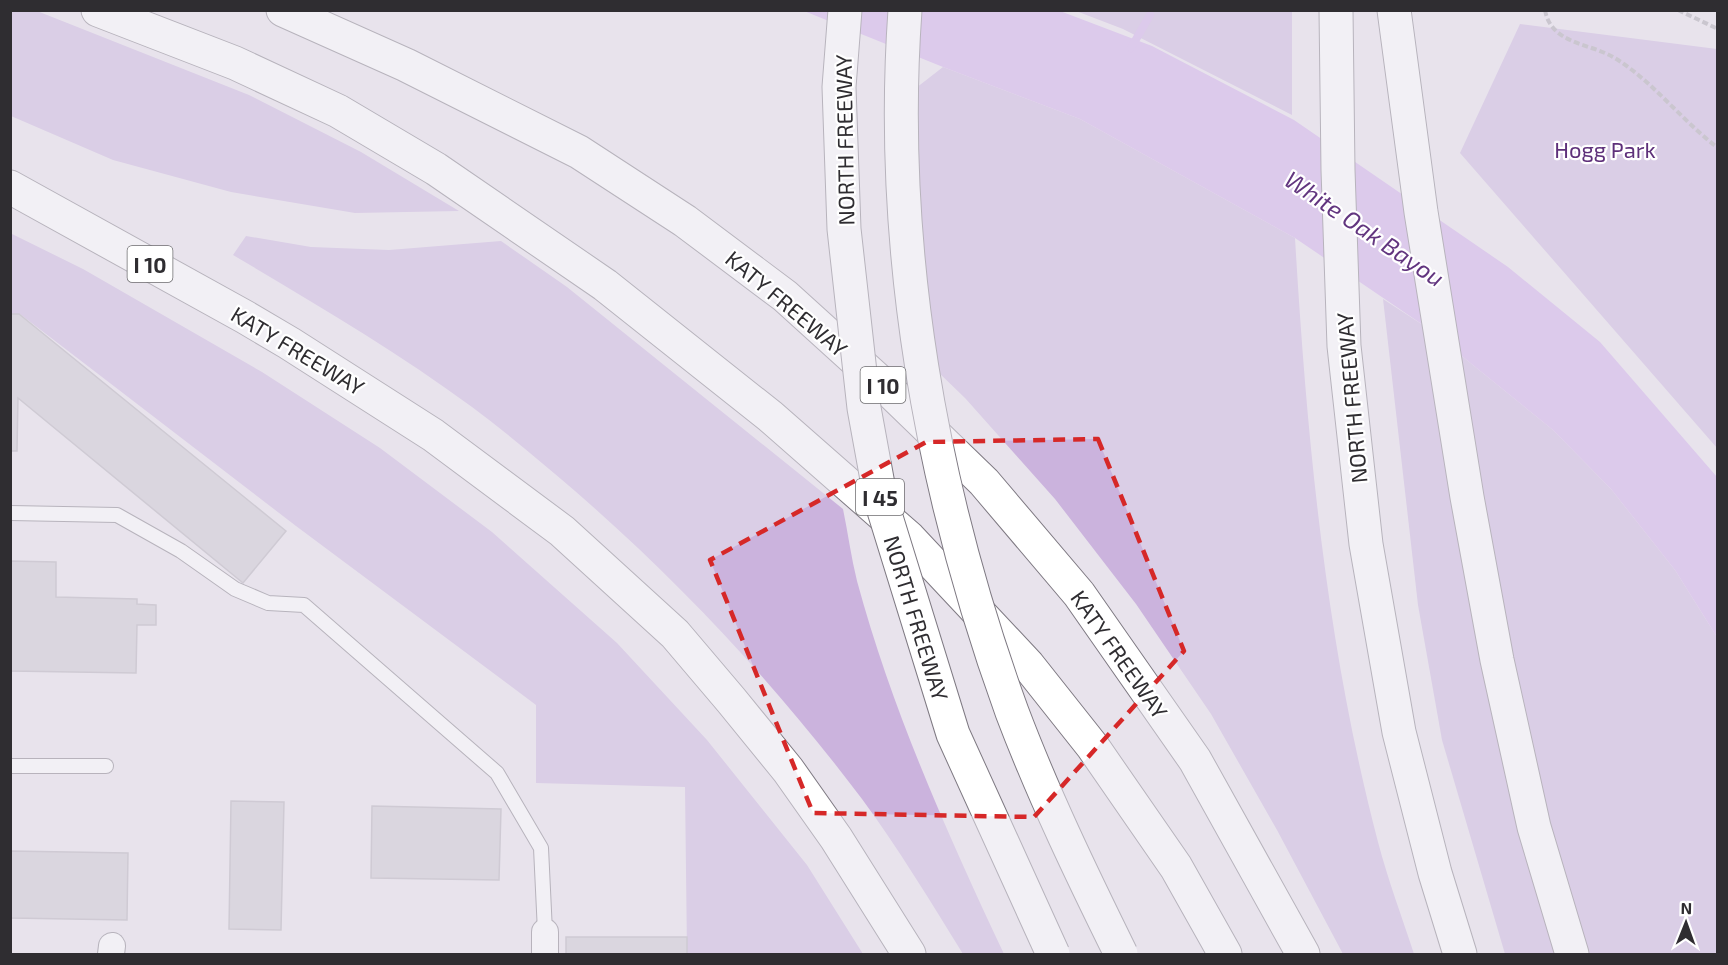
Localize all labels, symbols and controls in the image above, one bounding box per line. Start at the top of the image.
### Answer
street label: NORTH FREEWAY [829,54,858,226]
park label: Hogg Park [1554,136,1656,162]
water label: White Oak Bayou [1280,164,1450,292]
street label: KATY FREEWAY [721,245,853,362]
road number: I 10 [128,246,172,282]
street label: KATY FREEWAY [227,300,370,400]
street label: NORTH FREEWAY [1331,311,1371,485]
road number: I 10 [860,367,906,403]
road number: I 45 [856,479,904,515]
street label: NORTH FREEWAY [880,532,955,704]
street label: KATY FREEWAY [1066,585,1174,723]
north arrow [1656,893,1716,953]
text: N [1680,898,1692,917]

